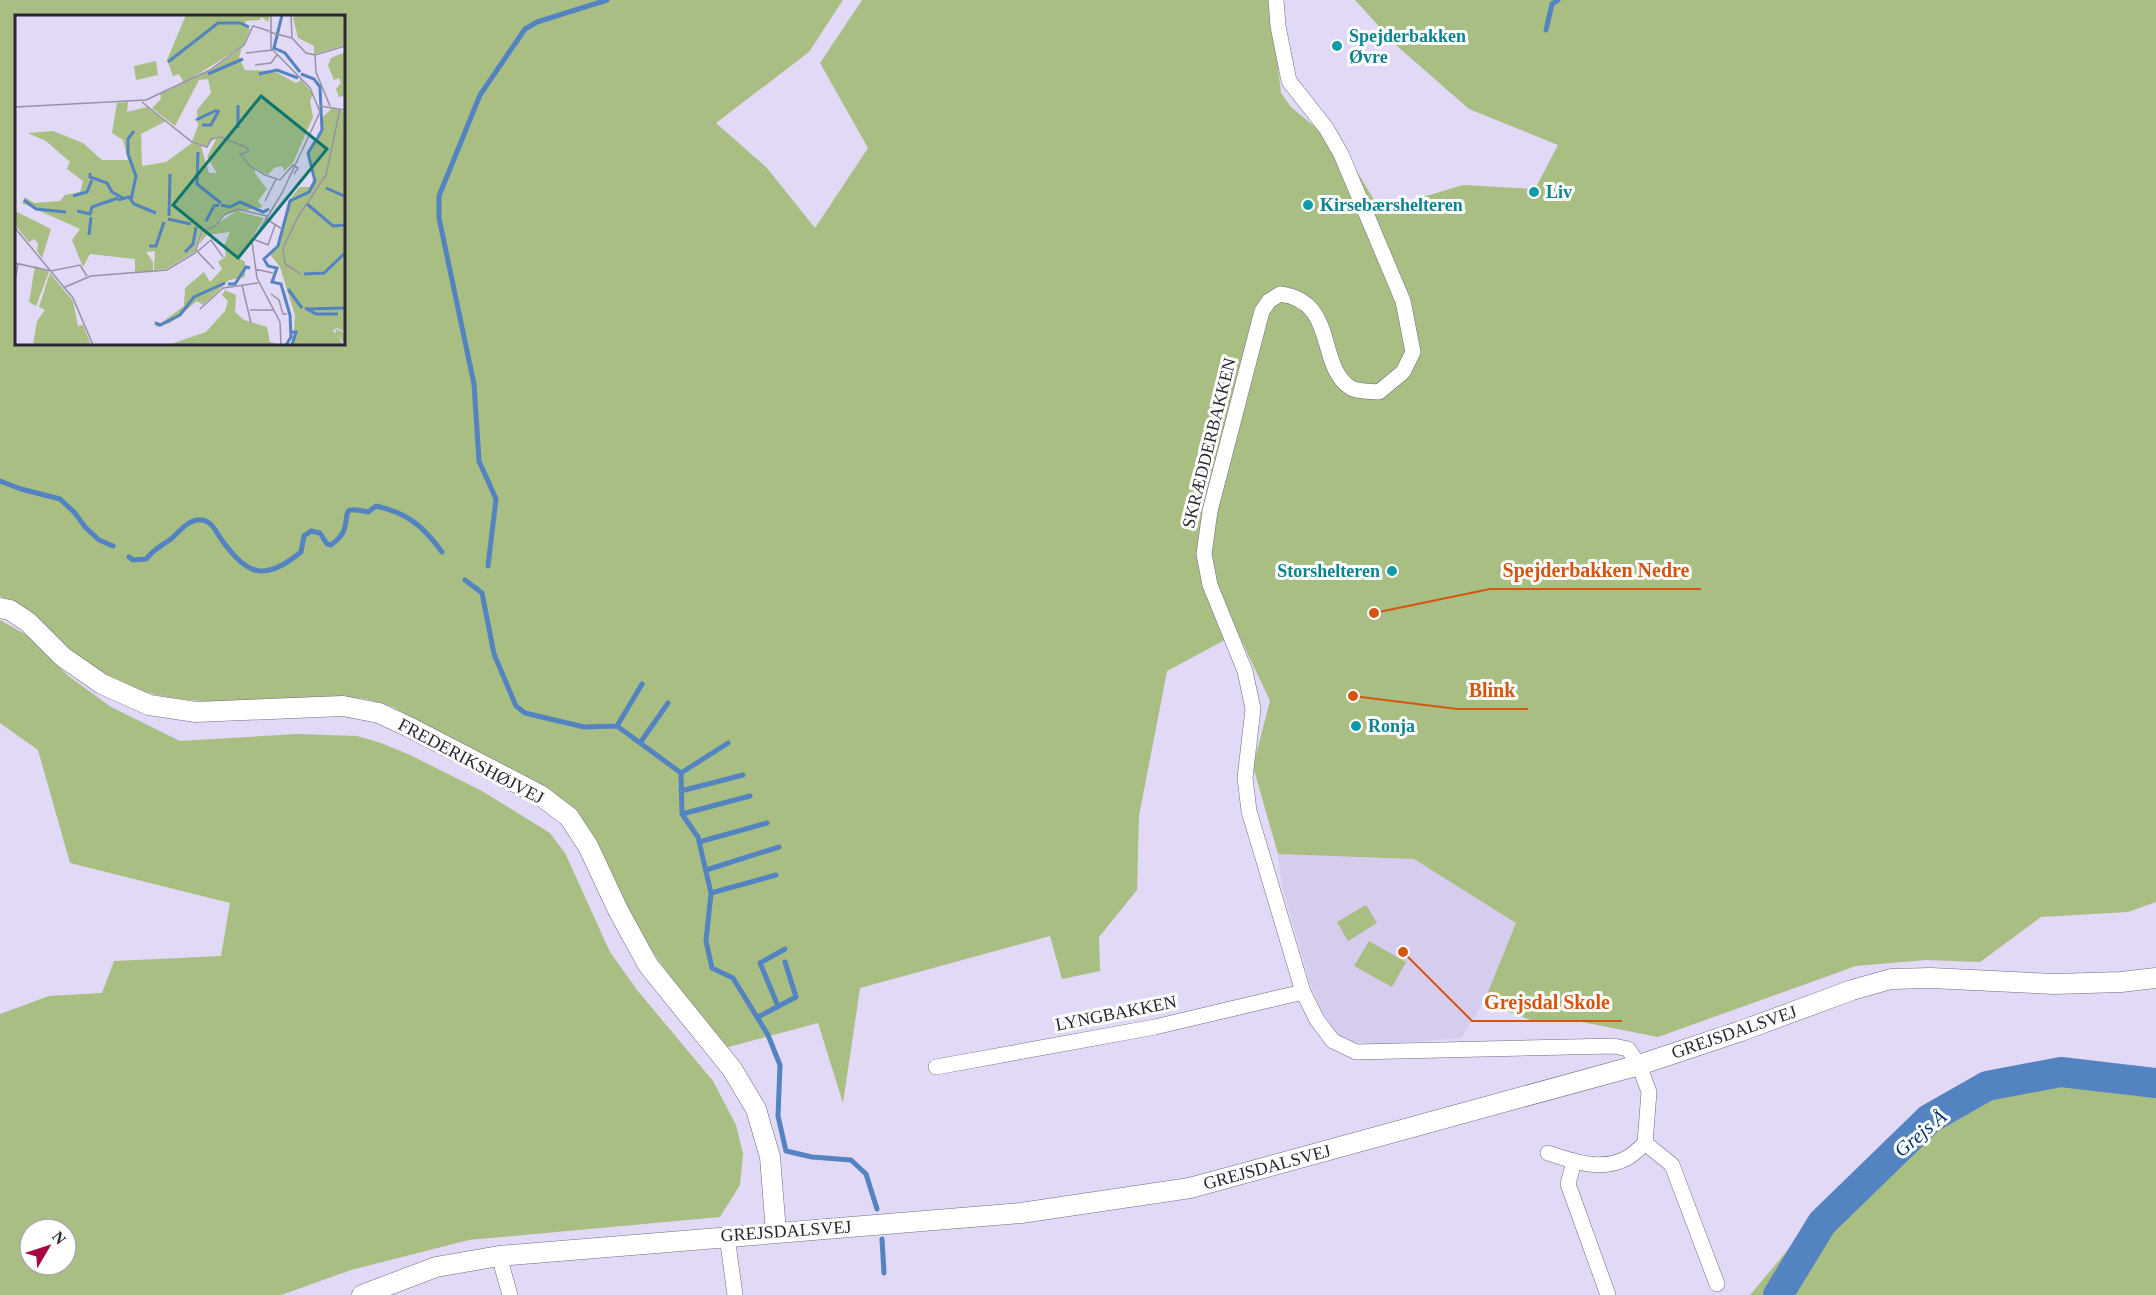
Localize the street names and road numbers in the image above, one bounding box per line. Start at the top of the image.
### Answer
street label: SKRÆDDERBAKKEN [1178,356,1240,530]
street label: FREDERIKSHØJVEJ [395,714,547,808]
street label: LYNGBAKKEN [1054,991,1178,1035]
street label: GREJSDALSVEJ [1669,1001,1799,1063]
street label: GREJSDALSVEJ [1201,1140,1333,1194]
street label: GREJSDALSVEJ [720,1216,852,1246]

